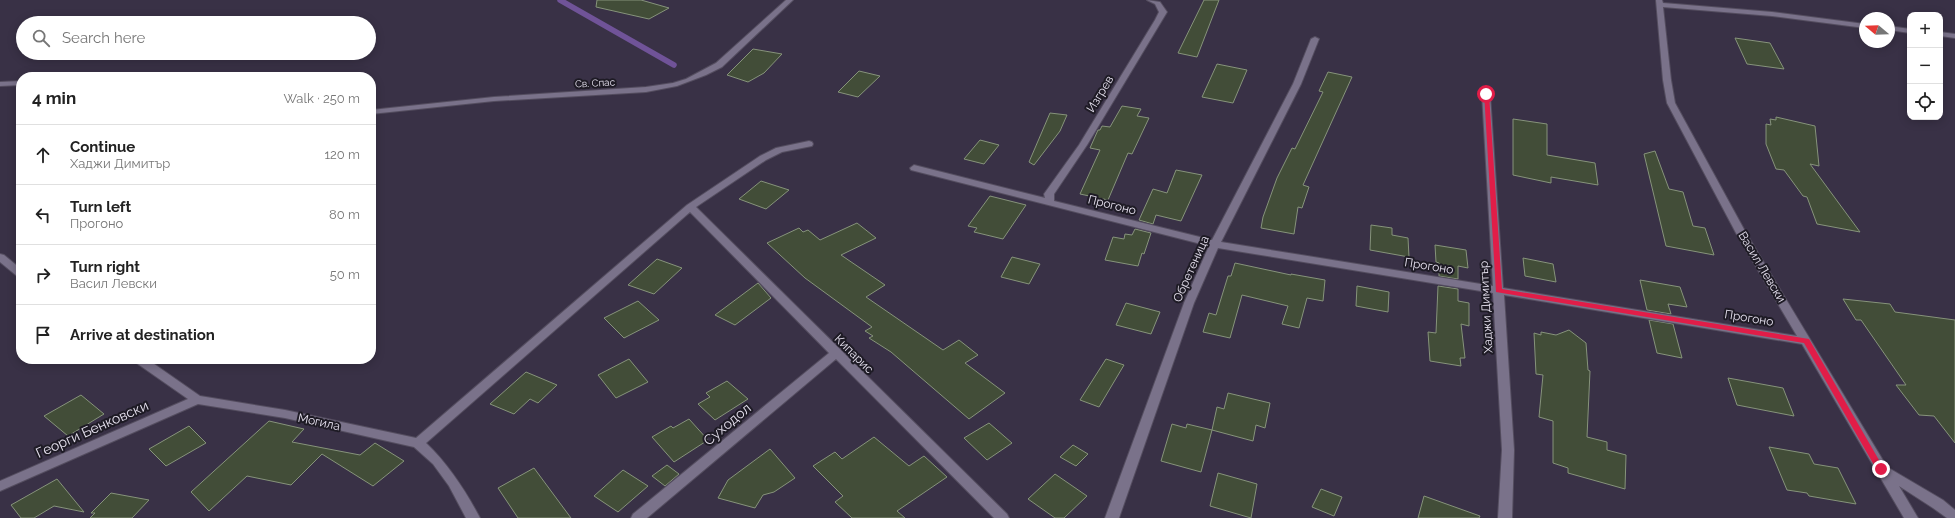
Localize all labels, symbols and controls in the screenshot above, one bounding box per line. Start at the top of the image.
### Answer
north arrow [1859,12,1895,48]
map controls [1907,12,1943,120]
button: + [1907,12,1943,48]
search box [16,16,376,60]
icon: search [30,27,52,49]
text: Search here [62,29,145,47]
button: − [1907,48,1943,84]
street label: Изгрев [1084,73,1116,115]
street label: Св. Спас [575,76,616,90]
button: locate [1907,84,1943,120]
route start [1477,85,1495,103]
text: 4 min [32,88,76,108]
text: Walk · 250 m [283,91,360,106]
text: Continue [70,138,135,156]
icon: ahead [32,144,54,166]
text: 120 m [324,147,360,162]
text: Хаджи Димитър [70,156,170,171]
street label: Прогоно [1086,192,1138,218]
text: Turn left [70,198,131,216]
icon: left [32,204,54,226]
text: 80 m [329,207,360,222]
text: Прогоно [70,216,123,231]
street label: Васил Левски [1735,229,1789,305]
street label: Обретеница [1170,234,1212,304]
street label: Прогоно [1404,255,1454,277]
text: Turn right [70,258,140,276]
street label: Хаджи Димитър [1477,260,1495,354]
icon: right [32,264,54,286]
text: 50 m [330,267,360,282]
text: Васил Левски [70,276,157,291]
street label: Прогоно [1724,307,1774,329]
icon: arrive [32,324,54,346]
text: Arrive at destination [70,326,215,344]
street label: Кипарис [832,332,877,377]
street label: Георги Бенковски [33,397,151,461]
street label: Суходол [700,400,754,448]
street label: Могила [297,411,341,433]
route end [1872,460,1890,478]

